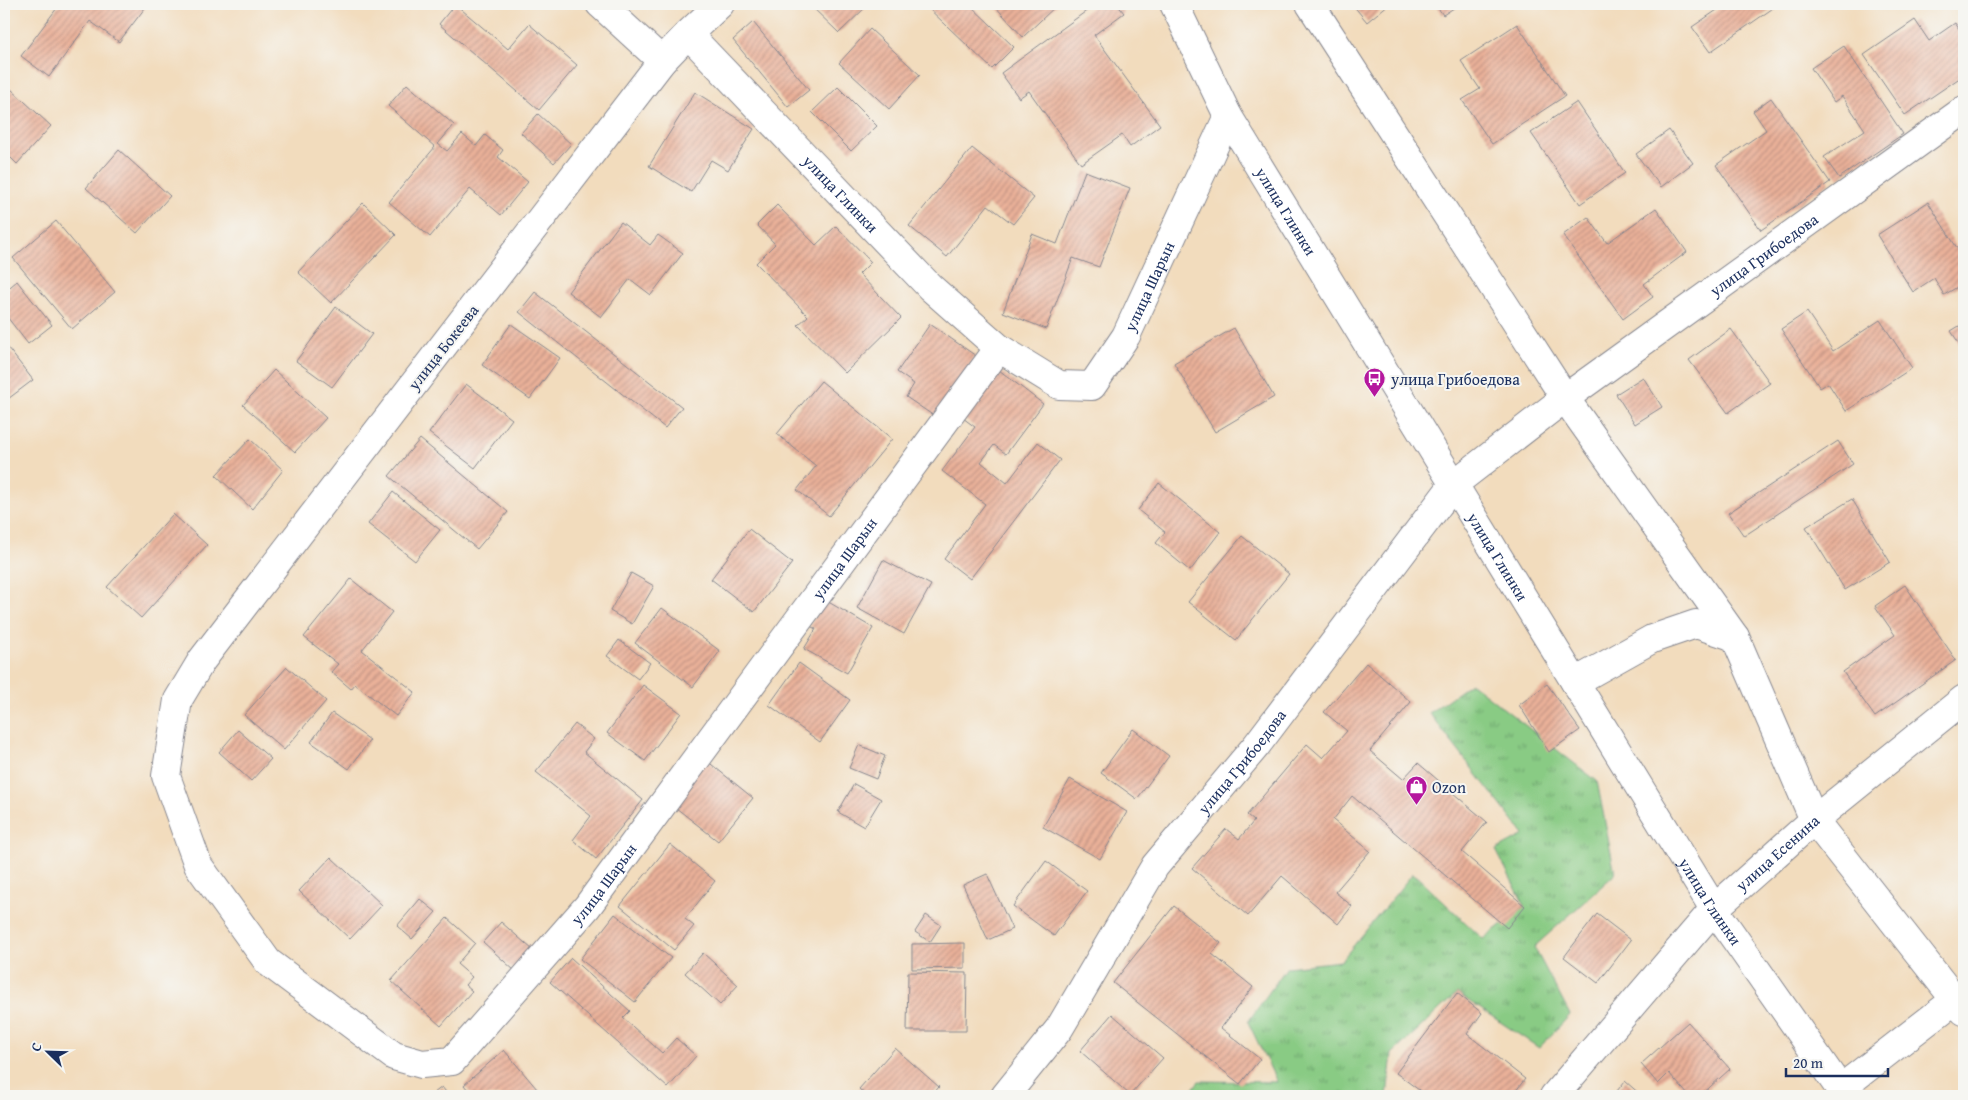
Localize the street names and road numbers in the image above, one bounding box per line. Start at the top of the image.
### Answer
street label: улица Глинки [797,149,884,238]
street label: улица Глинки [1249,161,1323,261]
street label: улица Грибоедова [1704,207,1823,303]
street label: улица Шарын [1117,237,1180,336]
street label: улица Бокеева [401,299,484,396]
street label: улица Глинки [1461,507,1535,606]
street label: улица Шарын [805,512,883,605]
street label: улица Грибоедова [1191,704,1292,820]
street label: улица Есенина [1729,808,1825,897]
street label: улица Шарын [564,838,642,931]
street label: улица Глинки [1673,852,1748,950]

